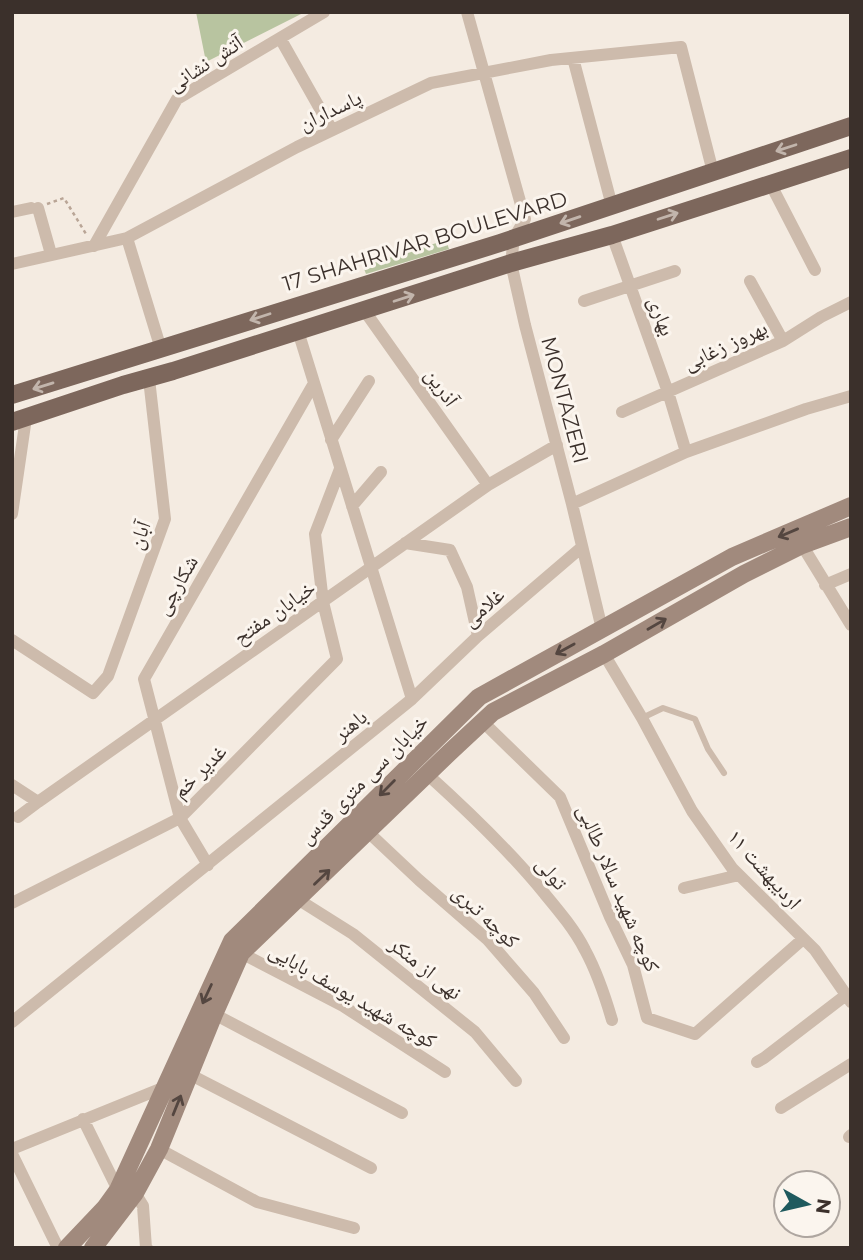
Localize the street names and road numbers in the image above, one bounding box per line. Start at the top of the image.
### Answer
street label: آتش نشانی [163,29,248,97]
street label: پاسداران [294,85,366,136]
street label: 17 SHAHRIVAR BOULEVARD [280,186,570,296]
street label: بهاری [643,293,681,339]
street label: بهروز زغابی [679,315,771,376]
street label: MONTAZERI [536,334,594,466]
street label: آذرین [419,363,464,412]
street label: آبان [122,517,156,553]
street label: شکارچی [149,551,204,620]
street label: خیابان مفتح [228,575,320,650]
street label: غلامی [457,582,510,633]
street label: باهنر [327,704,372,747]
street label: خیابان سی متری قدس [293,709,434,850]
street label: غدیر خم [167,738,233,805]
street label: کوچه شهید سالار طالبی [571,800,666,976]
street label: ۱۱ اردیبهشت [723,824,807,914]
street label: تولی [530,851,573,895]
street label: کوچه تبری [448,879,525,953]
street label: نهی از منکر [383,931,467,1006]
street label: کوچه شهید یوسف بابایی [264,937,441,1054]

